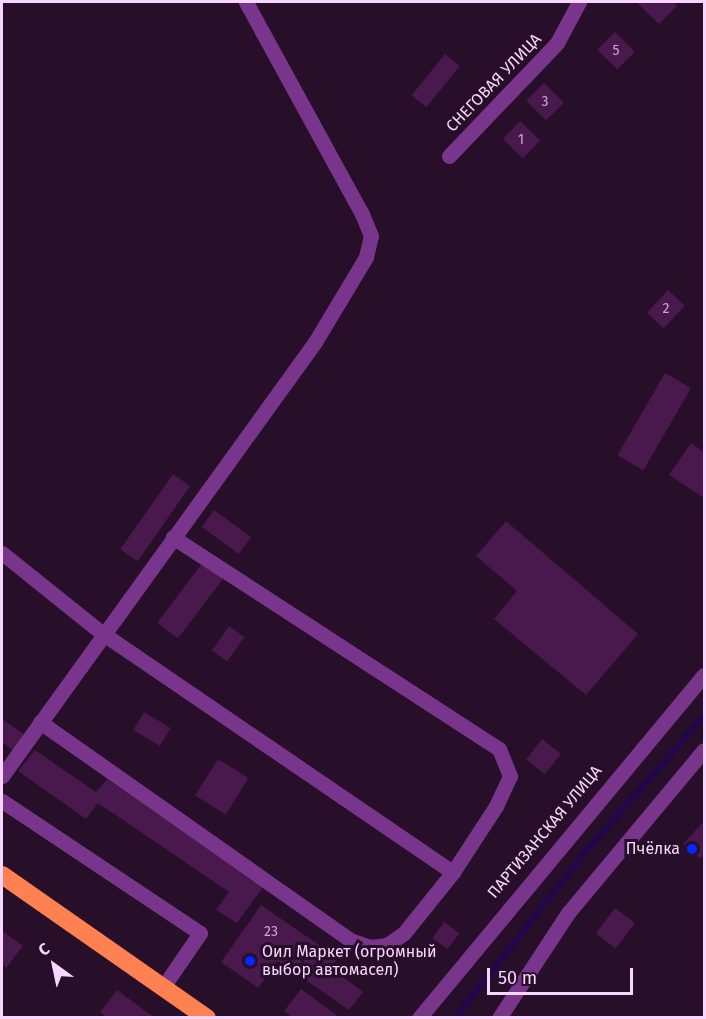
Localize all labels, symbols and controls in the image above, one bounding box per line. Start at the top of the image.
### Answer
street label: СНЕГОВАЯ УЛИЦА [442,30,546,136]
house number: 5 [612,43,620,59]
house number: 3 [542,94,548,110]
house number: 1 [518,132,524,148]
house number: 2 [663,301,669,317]
street label: ПАРТИЗАНСКАЯ УЛИЦА [484,762,606,902]
place label: Пчёлка [626,839,680,859]
marker: Пчёлка [685,842,699,856]
house number: 23 [264,924,278,940]
north arrow [24,935,84,995]
text: С [35,939,53,960]
place label: Оил Маркет (огромный выбор автомасел) [262,942,437,980]
marker: Оил Маркет (огромный выбор автомасел) [243,954,257,968]
scale bar [490,956,636,994]
text: 50 m [498,967,537,989]

